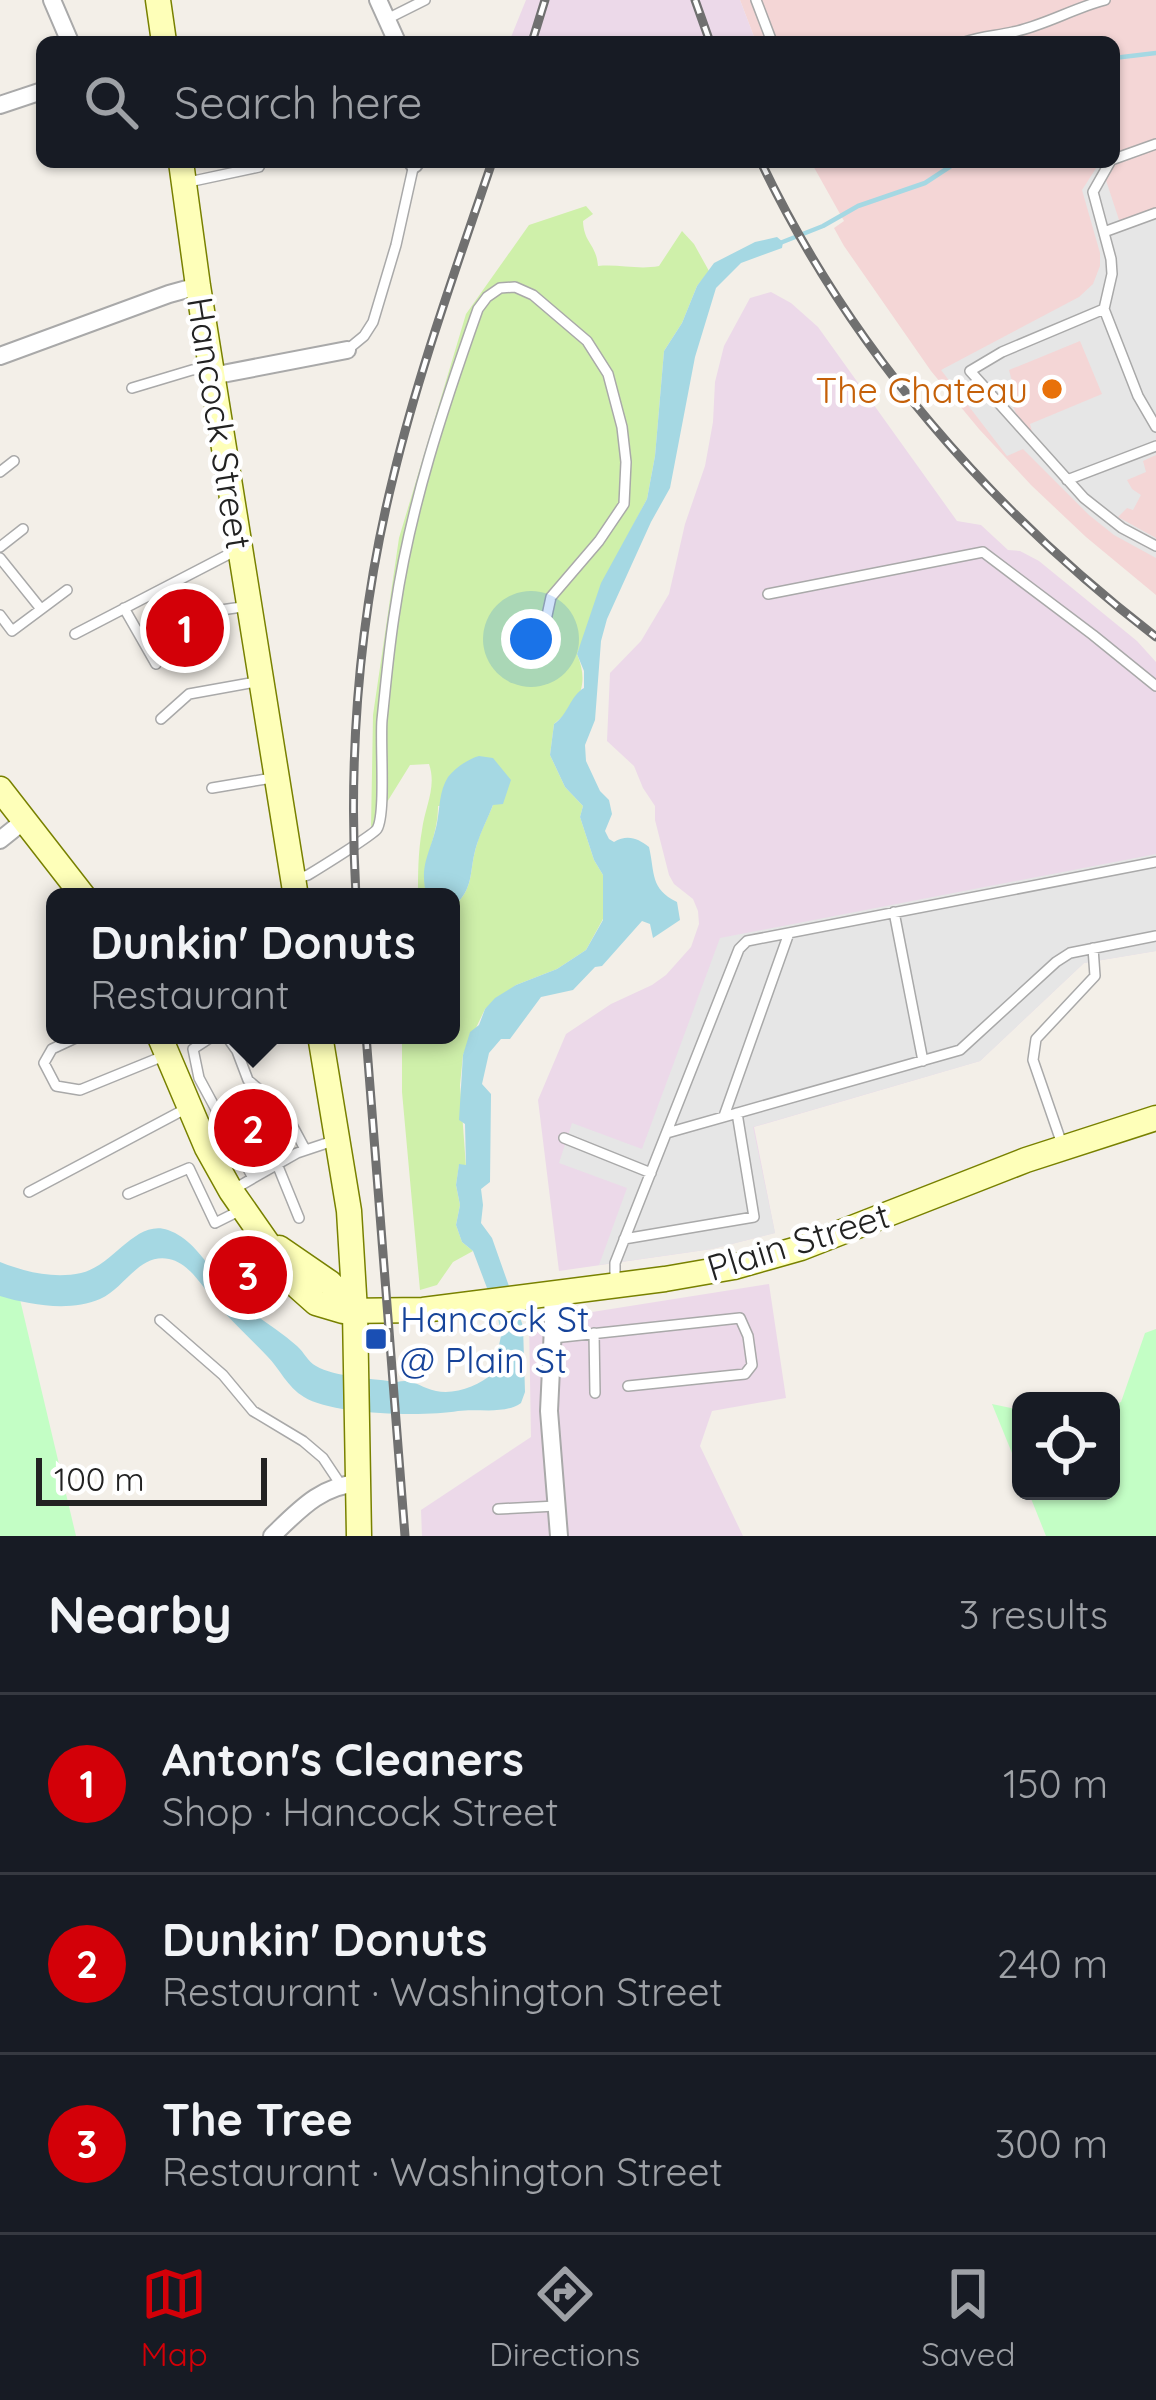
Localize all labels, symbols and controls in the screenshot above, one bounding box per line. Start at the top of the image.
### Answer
search box [36,36,1120,168]
icon: search [78,69,144,135]
text: Search here [174,74,422,130]
street label: Hancock Street [178,294,262,552]
place label: The Chateau [815,367,1028,412]
marker: The Chateau [1039,376,1065,402]
pin: 1 [146,583,224,673]
your location [501,609,561,669]
popup [46,888,460,1044]
text: Dunkin' Donuts [90,914,416,970]
text: Restaurant [90,970,289,1019]
pin: 2 [214,1083,292,1173]
street label: Plain Street [701,1192,895,1290]
pin: 3 [209,1230,287,1320]
place label: Hancock St @ Plain St [400,1296,589,1382]
marker: Hancock St @ Plain St [363,1326,389,1352]
map controls [1012,1392,1120,1500]
button: locate [1012,1392,1120,1500]
scale bar [36,1452,267,1505]
text: 100 m [54,1458,145,1499]
text: Nearby [48,1582,232,1646]
text: 3 results [959,1590,1108,1639]
text: Anton's Cleaners [162,1731,524,1787]
text: 1 [79,1759,95,1808]
text: 150 m [1003,1759,1108,1808]
text: Shop · Hancock Street [162,1787,558,1836]
text: Dunkin' Donuts [162,1911,487,1967]
text: 2 [76,1939,98,1988]
text: 240 m [997,1939,1108,1988]
text: Restaurant · Washington Street [162,1967,723,2016]
text: The Tree [162,2091,353,2147]
text: 3 [77,2119,97,2168]
text: 300 m [995,2119,1108,2168]
text: Restaurant · Washington Street [162,2147,723,2196]
tab: Map [141,2261,208,2374]
tab: Directions [489,2261,640,2374]
tab: Saved [921,2261,1015,2374]

